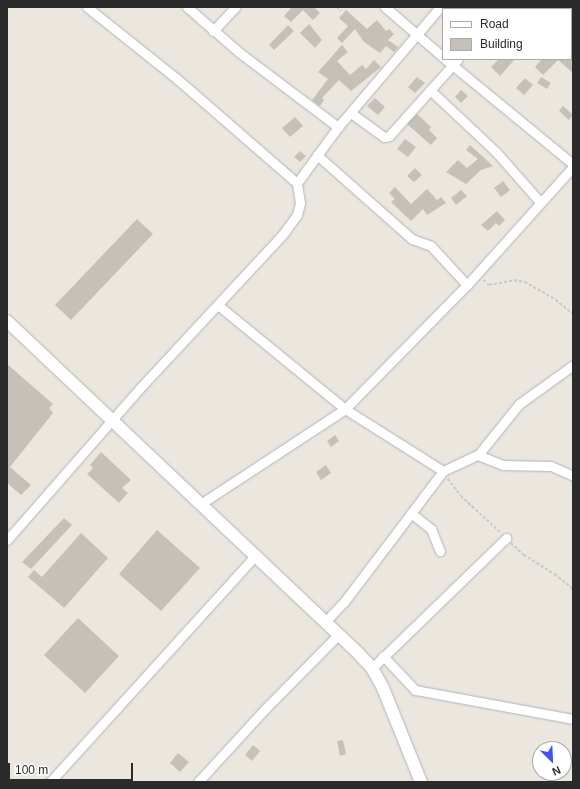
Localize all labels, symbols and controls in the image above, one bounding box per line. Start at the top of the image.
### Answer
legend [442,8,572,60]
text: Road [480,17,509,31]
text: Building [480,37,523,51]
north arrow [532,741,572,781]
scale bar [10,755,135,781]
text: 100 m [15,763,48,777]
text: N [550,764,563,778]

